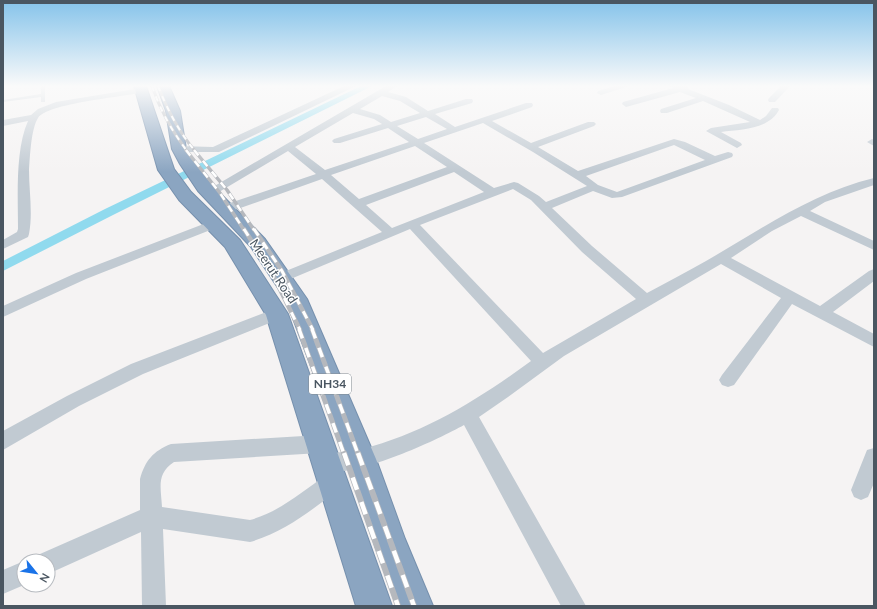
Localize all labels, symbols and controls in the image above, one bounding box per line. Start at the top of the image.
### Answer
street label: Meerut Road [247,236,301,306]
road number: NH34 [309,374,351,394]
north arrow [16,553,56,593]
text: N [37,571,53,585]

